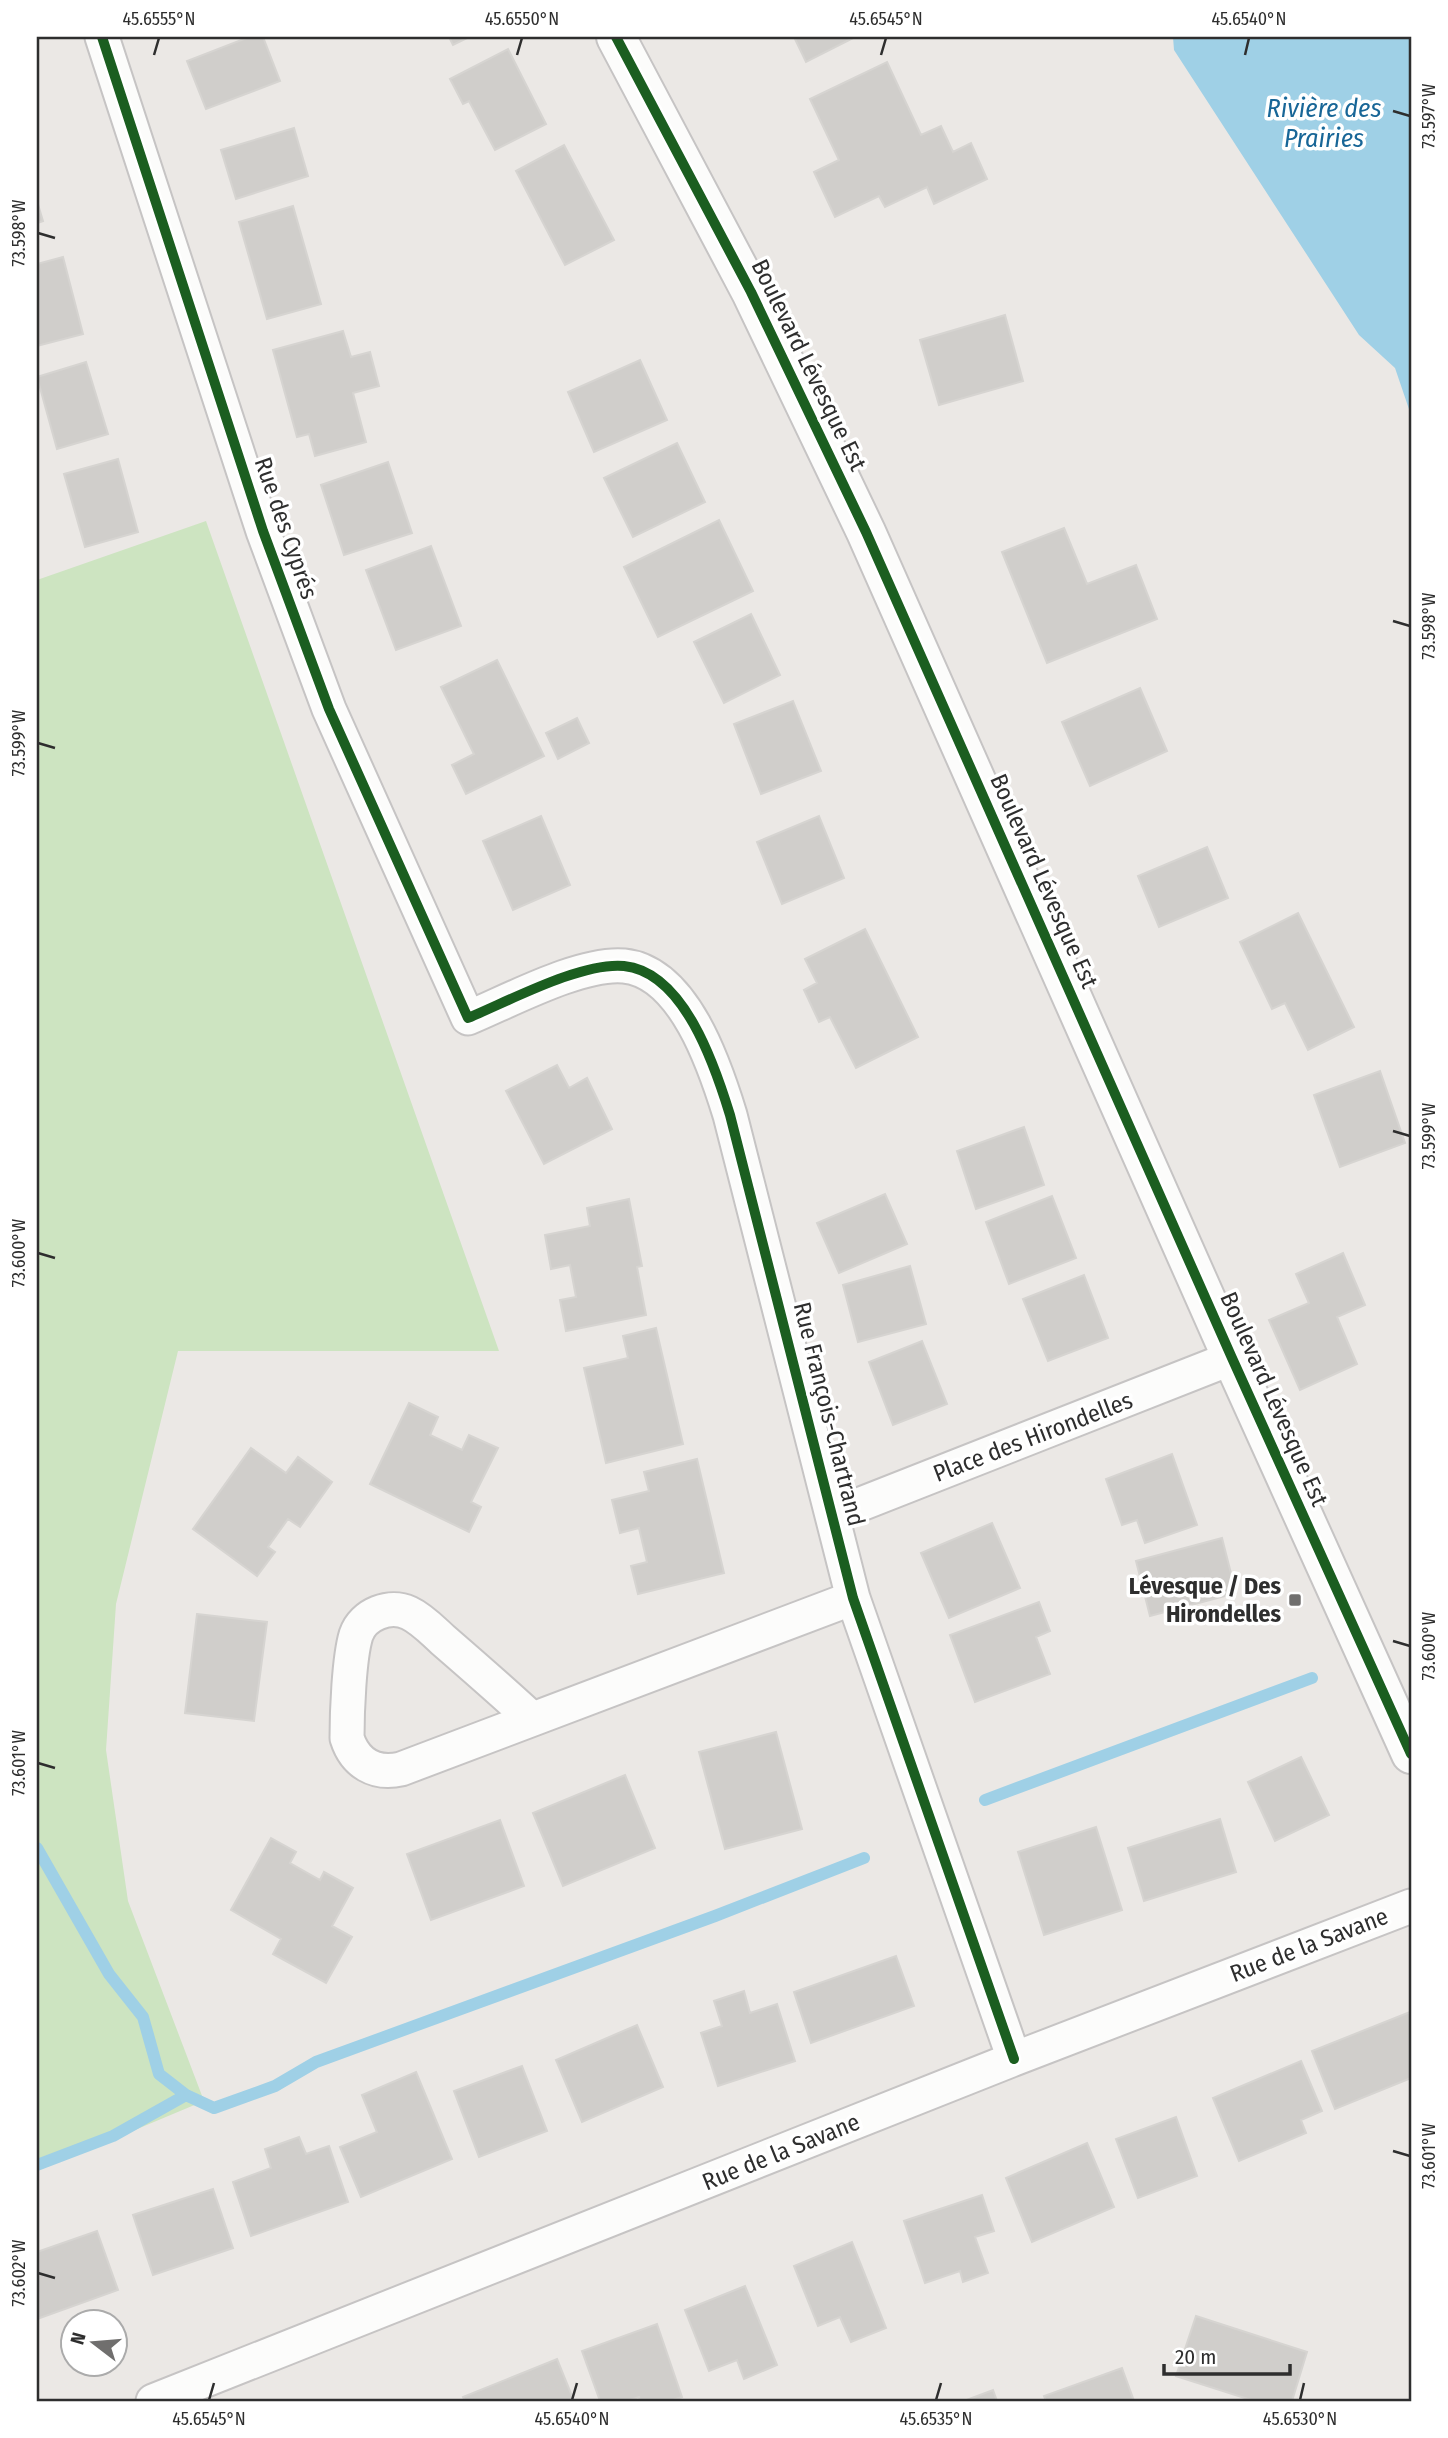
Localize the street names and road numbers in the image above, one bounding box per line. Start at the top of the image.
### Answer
street label: Boulevard Lévesque Est [746,255,872,475]
street label: Rue des Cyprés [249,453,323,603]
street label: Boulevard Lévesque Est [984,770,1104,992]
street label: Boulevard Lévesque Est [1214,1288,1334,1510]
street label: Rue François-Chartrand [788,1299,870,1529]
street label: Place des Hirondelles [929,1386,1137,1488]
street label: Rue de la Savane [1226,1902,1392,1988]
street label: Rue de la Savane [698,2108,864,2196]

